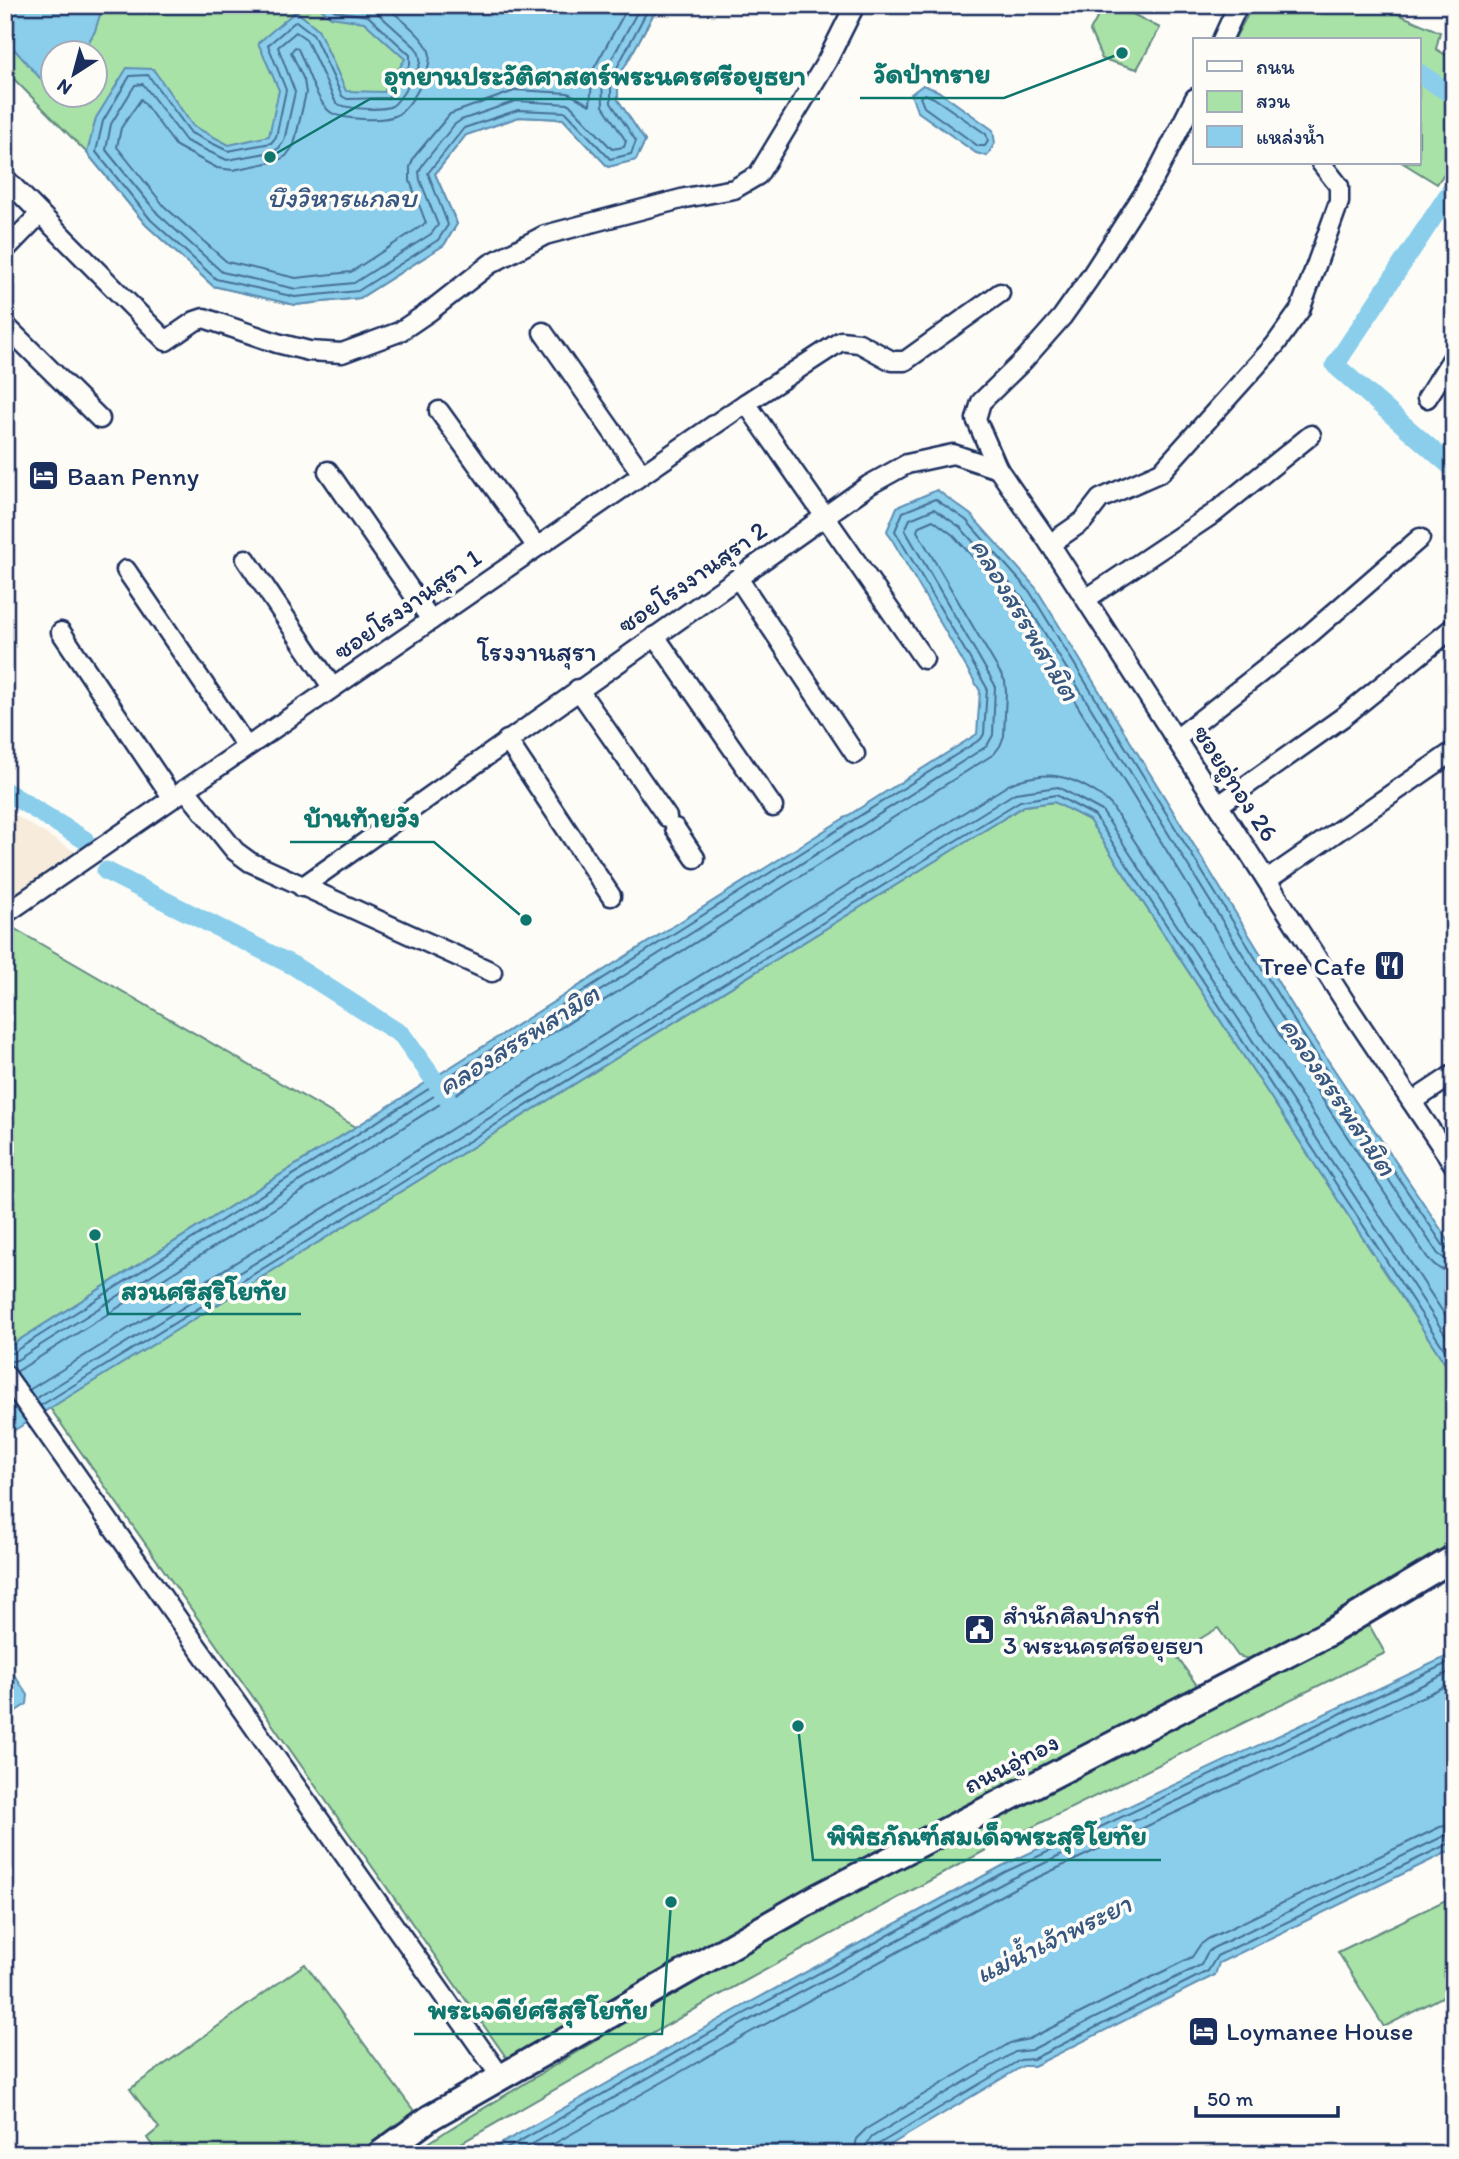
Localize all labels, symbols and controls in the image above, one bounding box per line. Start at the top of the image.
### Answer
north arrow [38,38,108,108]
legend [1193,38,1420,164]
callout: วัดป่าทราย [860,49,1004,98]
callout: อุทยานประวัติศาสตร์พระนครศรีอยุธยา [370,50,820,99]
text: ถนน [1256,54,1295,79]
text: วัดป่าทราย [874,56,990,90]
text: อุทยานประวัติศาสตร์พระนครศรีอยุธยา [384,58,806,95]
text: N [52,74,76,100]
text: สวน [1256,88,1290,113]
text: แหล่งน้ำ [1256,124,1325,149]
water label: บึงวิหารแกลบ [267,180,418,214]
hotel icon: Baan Penny [27,459,61,493]
place label: Baan Penny [67,460,199,492]
street label: ซอยโรงงานสุรา 2 [611,514,774,642]
water label: คลองสรรพสามิต [964,531,1088,707]
street label: ซอยโรงงานสุรา 1 [327,541,488,668]
district label: โรงงานสุรา [476,634,597,670]
street label: ซอยอู่ทอง 26 [1185,719,1286,849]
callout: บ้านท้ายวัง [290,793,434,842]
text: บ้านท้ายวัง [303,800,420,834]
restaurant icon: Tree Cafe [1372,949,1406,983]
place label: Tree Cafe [1260,950,1366,982]
water label: คลองสรรพสามิต [431,976,605,1102]
water label: คลองสรรพสามิต [1273,1010,1405,1182]
callout: สวนศรีสุริโยทัย [108,1265,301,1314]
text: สวนศรีสุริโยทัย [121,1273,287,1310]
place label: สำนักศิลปากรที่ 3 พระนครศรีอยุธยา [1003,1599,1204,1663]
public building icon: สำนักศิลปากรที่ 3 พระนครศรีอยุธยา [963,1613,997,1647]
street label: ถนนอู่ทอง [958,1725,1065,1802]
callout: พิพิธภัณฑ์สมเด็จพระสุริโยทัย [813,1811,1161,1860]
text: พิพิธภัณฑ์สมเด็จพระสุริโยทัย [826,1818,1147,1855]
water label: แม่น้ำเจ้าพระยา [970,1885,1137,1990]
callout: พระเจดีย์ศรีสุริโยทัย [414,1985,662,2034]
text: พระเจดีย์ศรีสุริโยทัย [427,1992,648,2029]
hotel icon: Loymanee House [1186,2014,1220,2048]
place label: Loymanee House [1226,2015,1414,2047]
scale bar [1196,2075,1338,2119]
text: 50 m [1207,2086,1254,2111]

